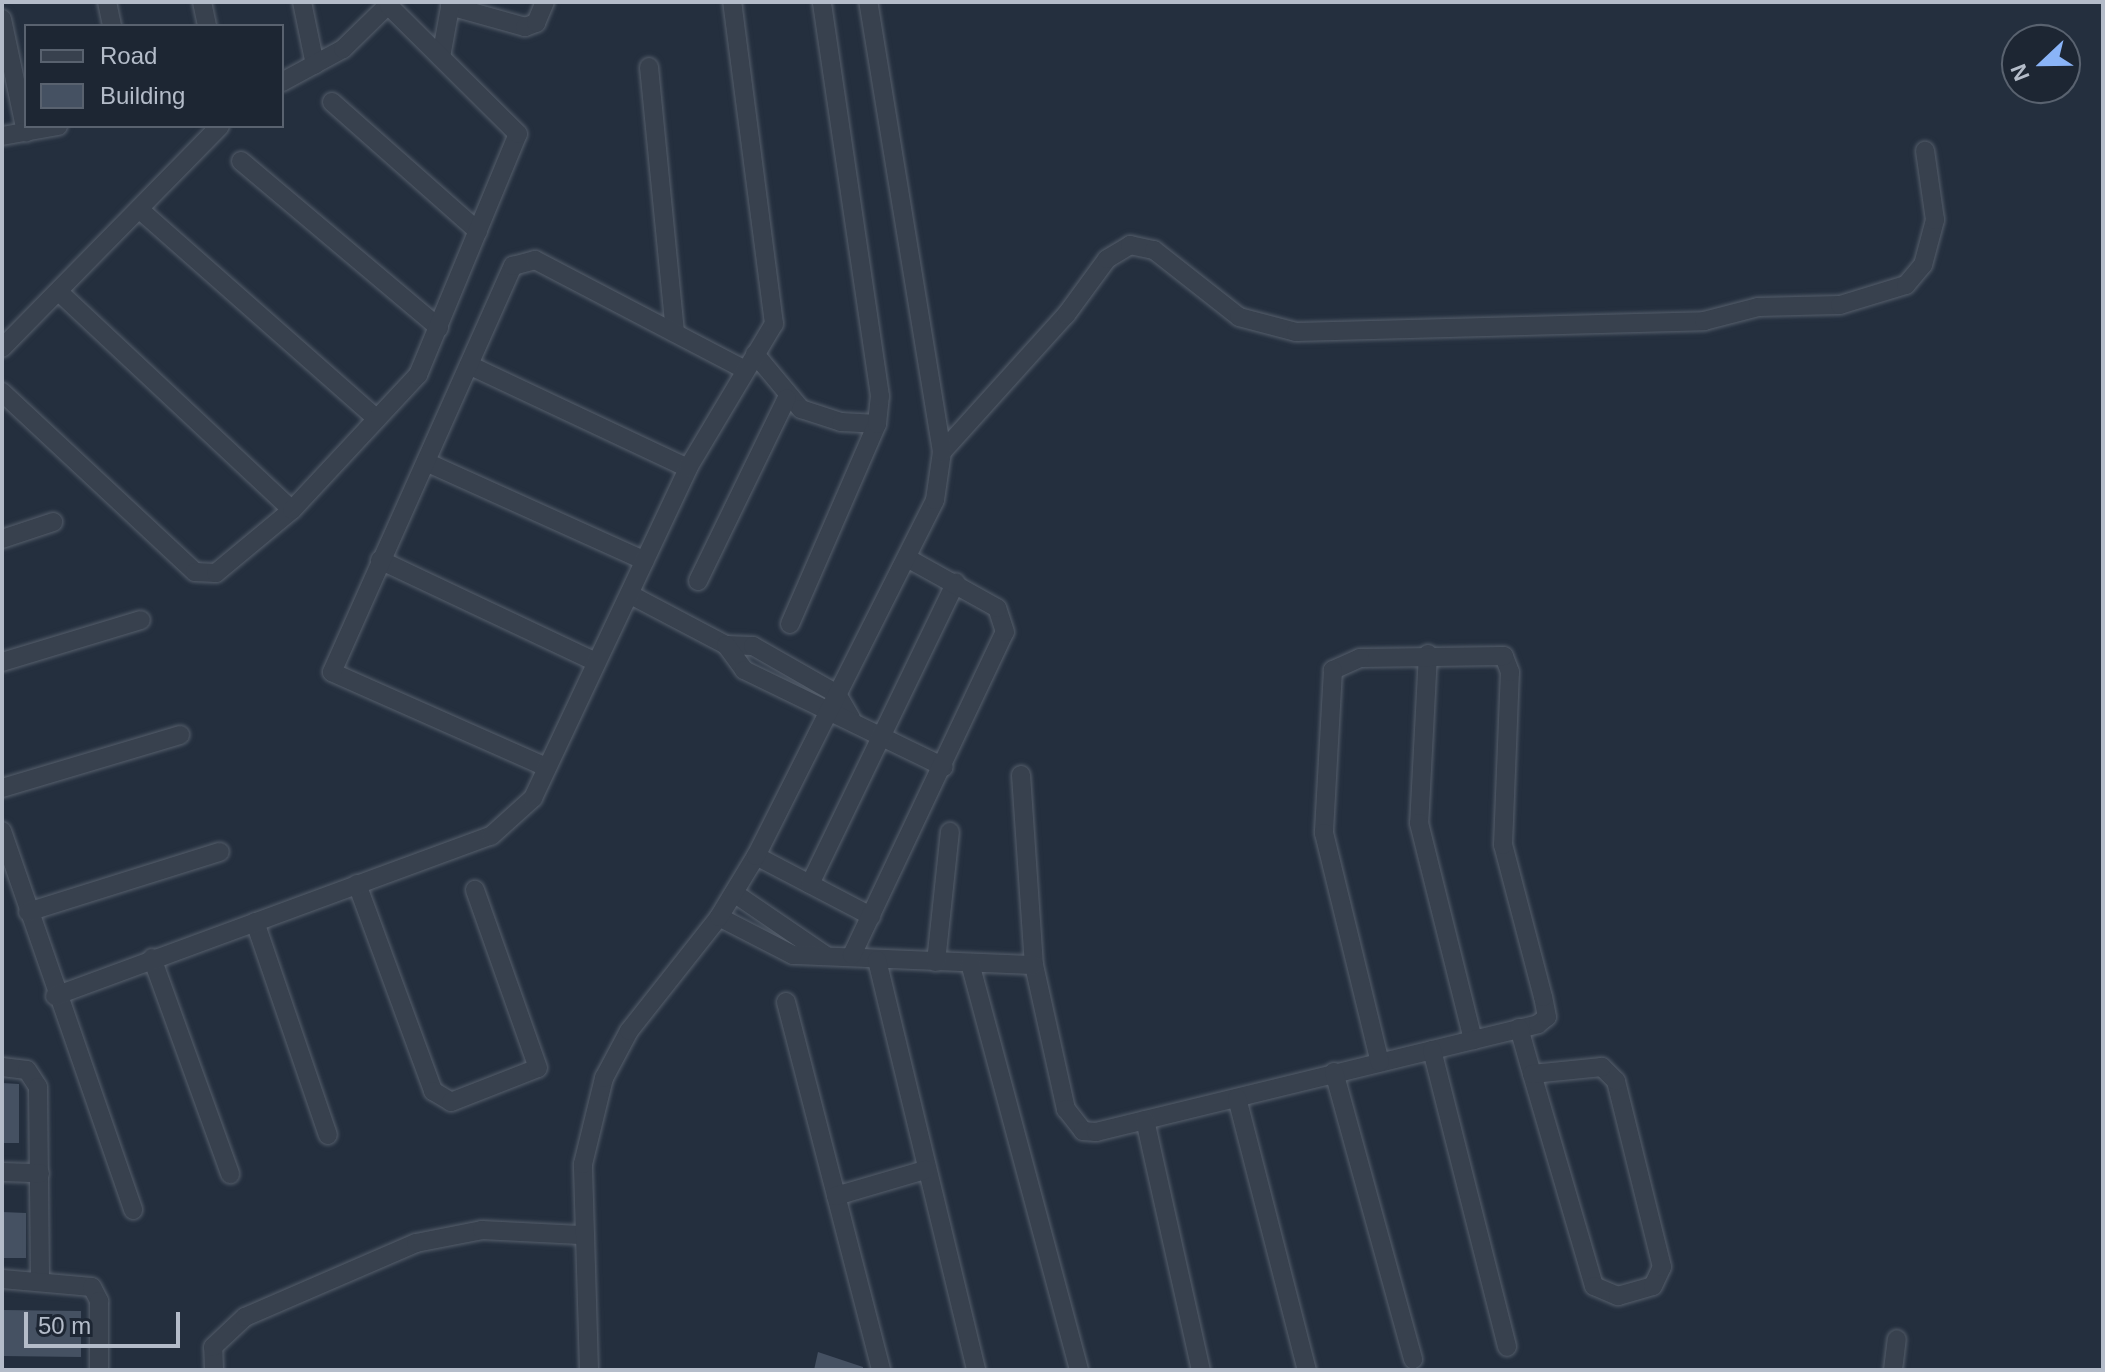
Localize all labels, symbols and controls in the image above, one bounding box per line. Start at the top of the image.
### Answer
legend [24,24,284,128]
north arrow [2001,24,2081,104]
text: Road [100,42,157,69]
text: N [2006,60,2035,84]
text: Building [100,82,185,109]
scale bar [28,1296,184,1346]
text: 50 m [38,1312,91,1339]

